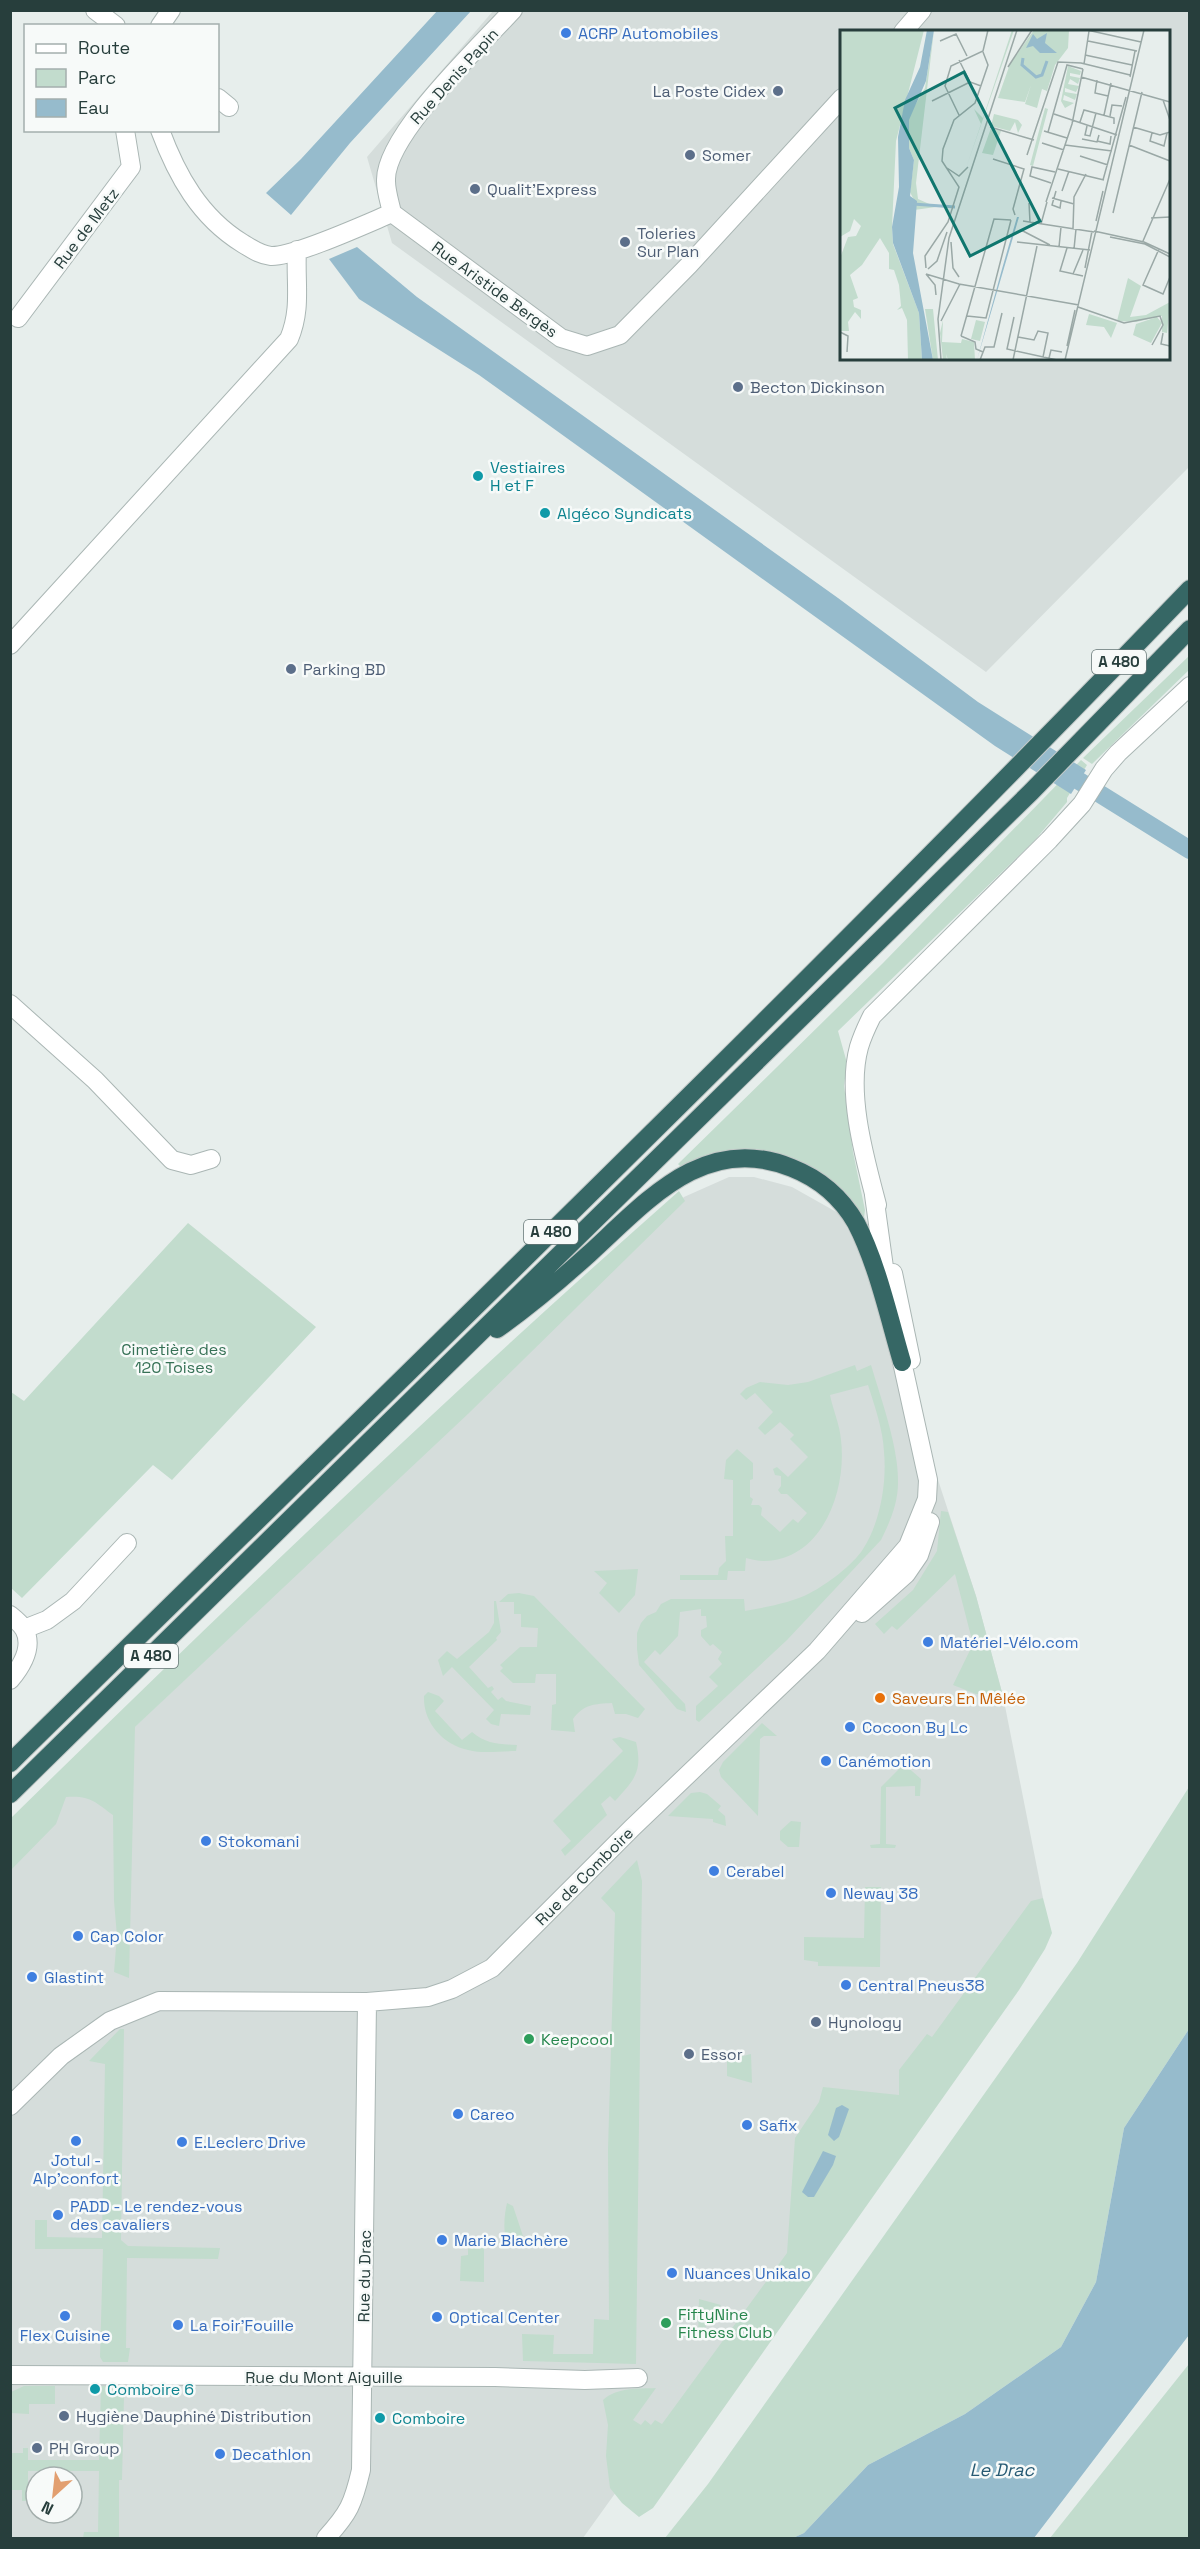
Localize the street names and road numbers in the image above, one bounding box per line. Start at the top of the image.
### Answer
street label: Rue Denis Papin [406,24,503,129]
street label: Rue de Metz [49,184,124,273]
street label: Rue Aristide Bergès [428,237,562,342]
road number: A 480 [1092,650,1146,674]
road number: A 480 [524,1220,578,1244]
road number: A 480 [124,1644,178,1668]
street label: Rue de Comboire [531,1823,638,1930]
street label: Rue du Drac [353,2230,376,2322]
street label: Rue du Mont Aiguille [245,2367,403,2388]

